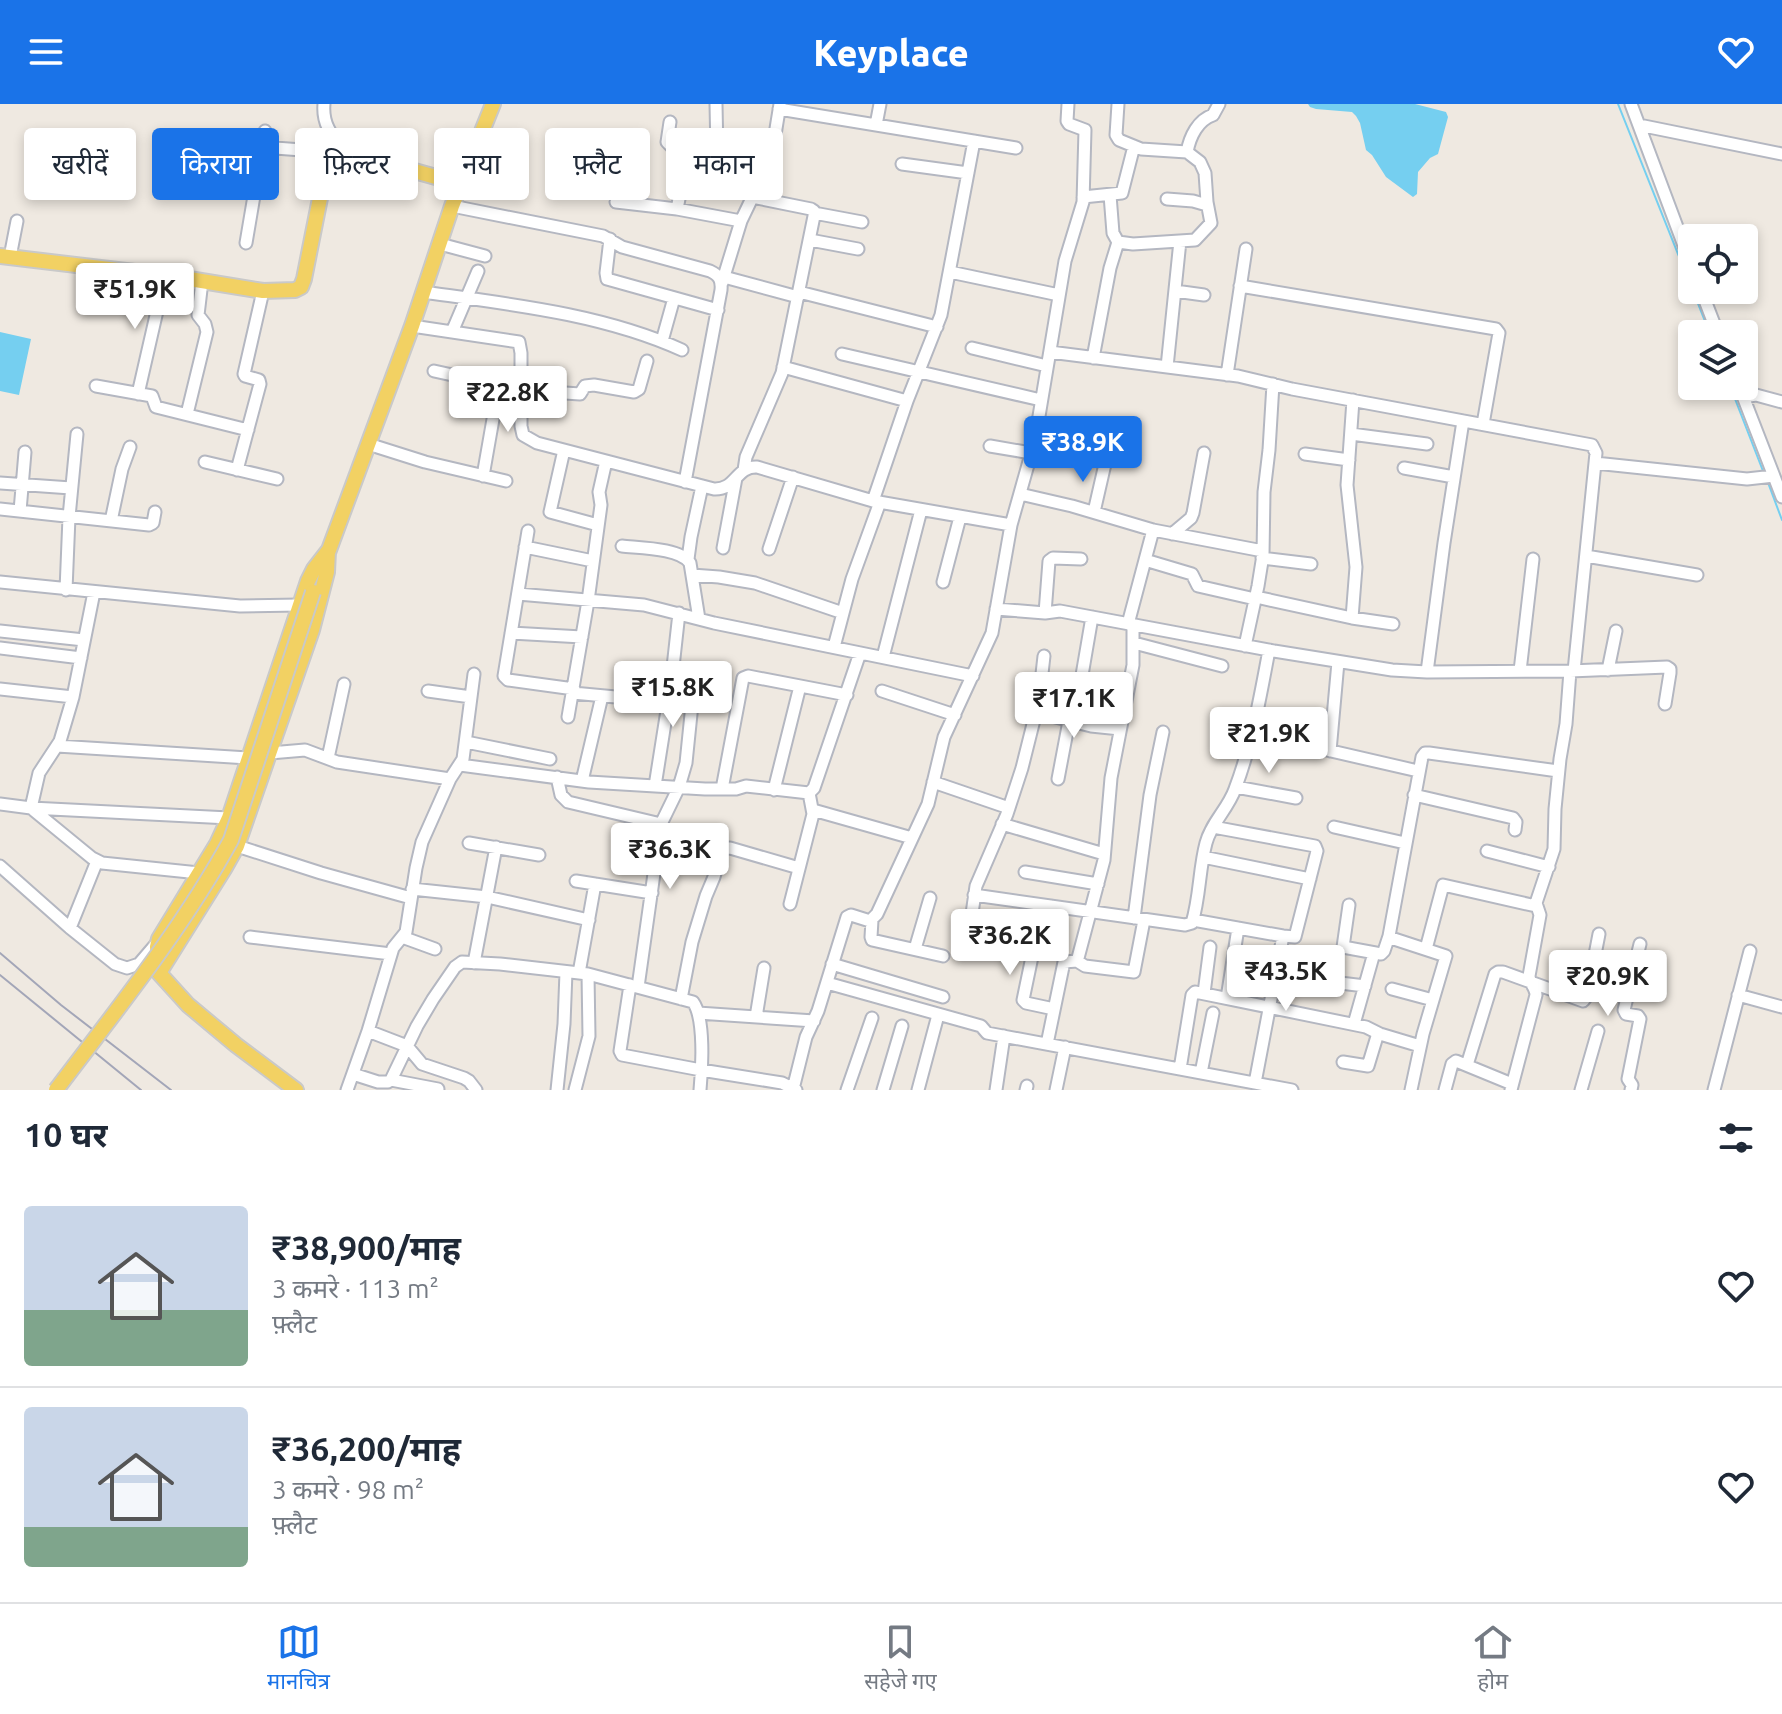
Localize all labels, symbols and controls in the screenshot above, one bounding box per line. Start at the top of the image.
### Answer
icon: menu [24,30,68,74]
icon: heart [1714,30,1758,74]
text: Keyplace [813,32,969,73]
chip: खरीदें [24,128,136,200]
chip: किराया [152,128,279,200]
chip: फ़िल्टर [295,128,418,200]
chip: नया [434,128,529,200]
chip: फ़्लैट [545,128,650,200]
chip: मकान [666,128,783,200]
map controls [1678,224,1758,400]
button: locate [1678,224,1758,304]
pin: ₹51.9K [70,263,200,331]
text: ₹51.9K [94,274,176,303]
button: layers [1678,320,1758,400]
pin: ₹22.8K [443,366,573,434]
text: ₹22.8K [467,377,549,406]
pin: ₹38.9K [1018,416,1148,484]
text: ₹38.9K [1042,427,1124,456]
pin: ₹15.8K [608,661,738,729]
text: ₹15.8K [632,672,714,701]
pin: ₹17.1K [1009,672,1139,740]
text: ₹17.1K [1033,683,1115,712]
pin: ₹21.9K [1204,707,1334,775]
text: ₹21.9K [1228,718,1310,747]
pin: ₹36.3K [605,823,735,891]
text: ₹36.3K [629,834,711,863]
pin: ₹36.2K [945,909,1075,977]
text: ₹36.2K [969,920,1051,949]
pin: ₹43.5K [1221,945,1351,1013]
pin: ₹20.9K [1543,950,1673,1018]
text: ₹43.5K [1245,956,1327,985]
text: ₹20.9K [1567,961,1649,990]
text: 10 घर [24,1115,107,1153]
icon: filters [1714,1116,1758,1160]
text: ₹38,900/माह [272,1228,461,1266]
icon: home [88,1238,184,1334]
icon: heart [1714,1264,1758,1308]
text: 3 कमरे · 113 m² [272,1274,439,1303]
text: फ़्लैट [272,1309,317,1338]
text: ₹36,200/माह [272,1429,461,1467]
icon: home [88,1439,184,1535]
icon: heart [1714,1465,1758,1509]
text: 3 कमरे · 98 m² [272,1475,424,1504]
text: फ़्लैट [272,1510,317,1539]
tab: मानचित्र [267,1620,330,1698]
tab: सहेजे गए [864,1620,937,1698]
tab: होम [1471,1620,1515,1698]

